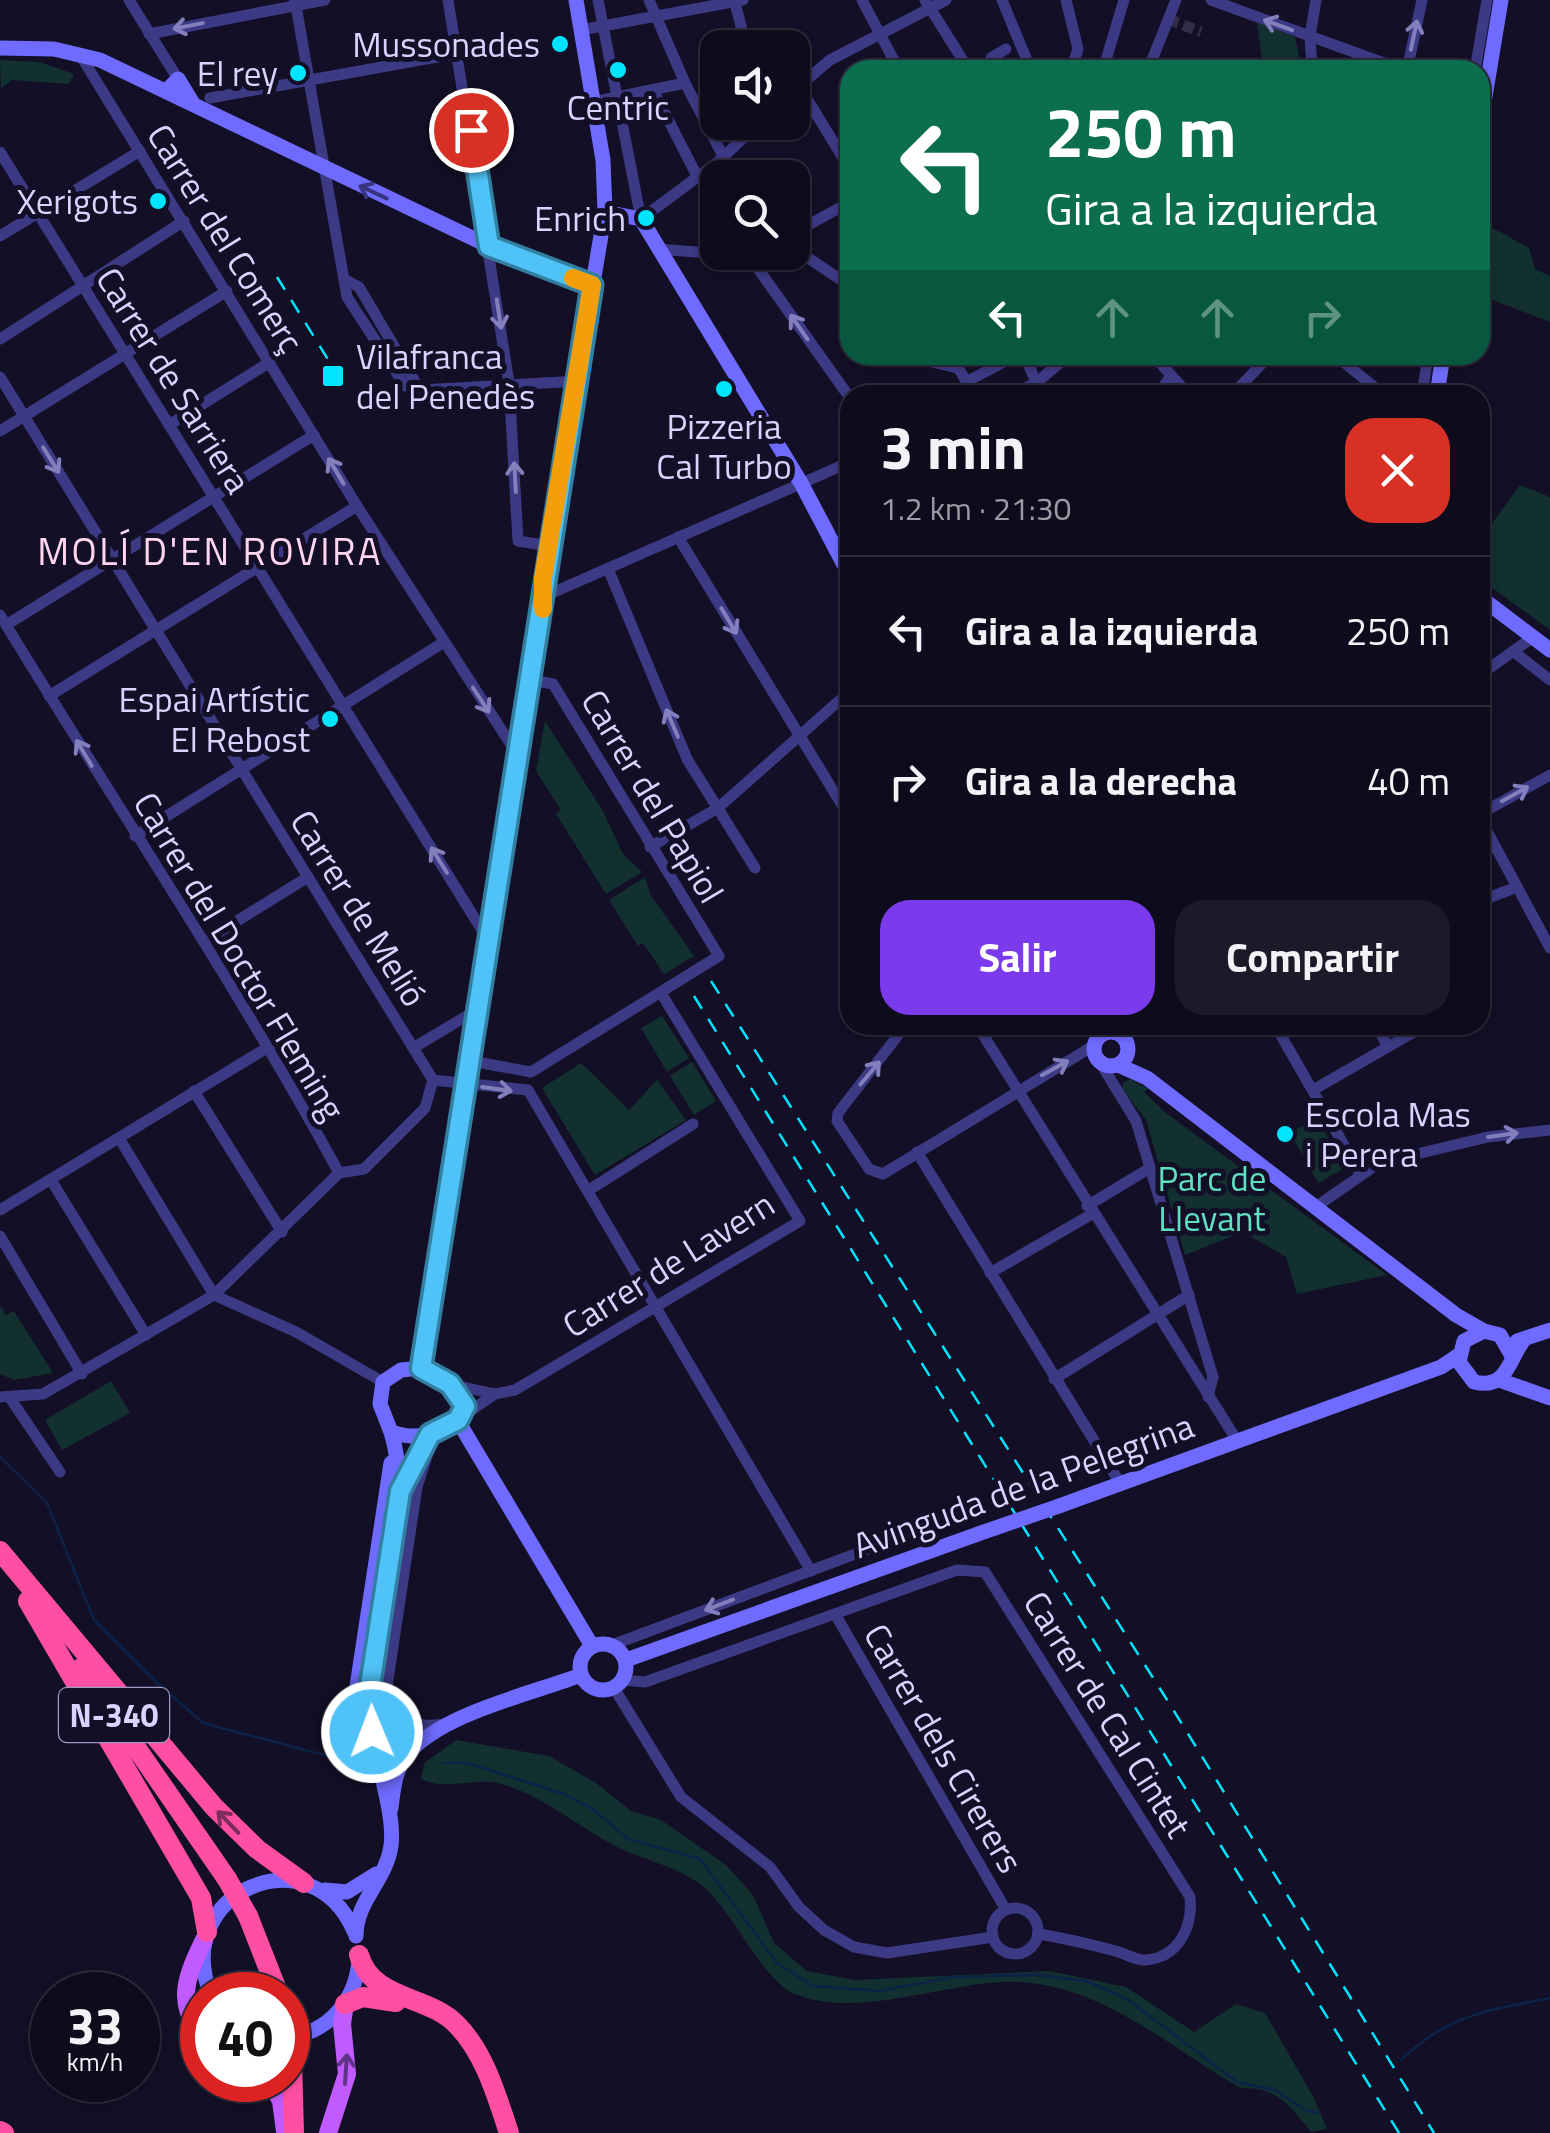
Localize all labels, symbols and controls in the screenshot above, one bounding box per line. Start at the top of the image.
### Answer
one-way arrow [1264,15,1295,33]
one-way arrow [172,17,205,36]
place label: Mussonades [352,17,540,71]
one-way arrow [1406,20,1424,52]
map controls [700,30,810,270]
button: sound [700,30,810,140]
marker: Mussonades [549,33,571,55]
place label: El rey [197,46,278,100]
marker: Centric [607,59,629,81]
marker: El rey [287,62,309,84]
text: 250 m [1045,78,1237,184]
place label: Centric [567,80,669,134]
pin [429,88,514,173]
icon: left [880,100,1010,230]
icon: arrive [444,103,499,158]
street label: Carrer del Comerç [134,113,318,363]
button: search [700,160,810,270]
place label: Xerigots [17,174,138,228]
text: Gira a la izquierda [1045,174,1378,242]
one-way arrow [359,181,389,200]
marker: Xerigots [147,190,169,212]
place label: Enrich [534,191,626,245]
marker: Enrich [635,207,657,229]
street label: Carrer de Sarriera [83,256,265,504]
icon: left [980,290,1035,345]
icon: ahead [1085,290,1140,345]
icon: ahead [1190,290,1245,345]
icon: right [1295,290,1350,345]
one-way arrow [491,298,509,330]
one-way arrow [789,314,810,341]
place label: Vilafranca del Penedès [356,329,535,423]
marker: Vilafranca del Penedès [320,363,346,389]
marker: Pizzeria Cal Turbo [713,378,735,400]
place label: Pizzeria Cal Turbo [656,399,792,493]
text: 3 min [880,401,1026,492]
button: close [1345,418,1450,523]
one-way arrow [41,445,61,474]
one-way arrow [326,457,346,486]
one-way arrow [505,462,524,494]
text: 1.2 km · 21:30 [880,484,1072,532]
district label: MOLÍ D'EN ROVIRA [37,522,383,580]
text: Gira a la izquierda [965,602,1258,660]
text: 250 m [1346,602,1450,660]
icon: left [880,604,935,659]
one-way arrow [719,606,739,635]
place label: Espai Artístic El Rebost [119,672,310,766]
street label: Carrer del Papiol [568,679,738,913]
one-way arrow [471,685,492,714]
marker: Espai Artístic El Rebost [319,708,341,730]
one-way arrow [662,708,680,739]
one-way arrow [74,739,94,768]
text: Gira a la derecha [965,752,1237,810]
text: 40 m [1367,752,1450,810]
icon: right [880,754,935,809]
street label: Carrer del Doctor Fleming [120,782,360,1130]
one-way arrow [1500,784,1529,804]
street label: Carrer de Melió [277,799,441,1017]
one-way arrow [429,846,449,875]
button: Salir [880,900,1155,1015]
button: Compartir [1175,900,1450,1015]
one-way arrow [1040,1058,1070,1078]
one-way arrow [859,1061,881,1087]
one-way arrow [480,1081,513,1099]
place label: Escola Mas i Perera [1305,1087,1471,1181]
marker: Escola Mas i Perera [1274,1123,1296,1145]
one-way arrow [1486,1125,1519,1144]
park label: Parc de Llevant [1157,1151,1267,1245]
street label: Carrer de Lavern [551,1177,785,1351]
street label: Avinguda de la Pelegrina [845,1398,1201,1572]
street label: Carrer de Cal Cintet [1010,1580,1206,1848]
one-way arrow [705,1597,736,1615]
street label: Carrer dels Cirerers [851,1613,1037,1883]
position arrow [320,1680,424,1784]
road number: N-340 [59,1688,169,1742]
one-way arrow [217,1810,241,1834]
speed limit sign: 40 [180,1972,310,2102]
text: 33 [67,1987,123,2063]
text: km/h [67,2043,123,2081]
one-way arrow [336,2054,355,2086]

